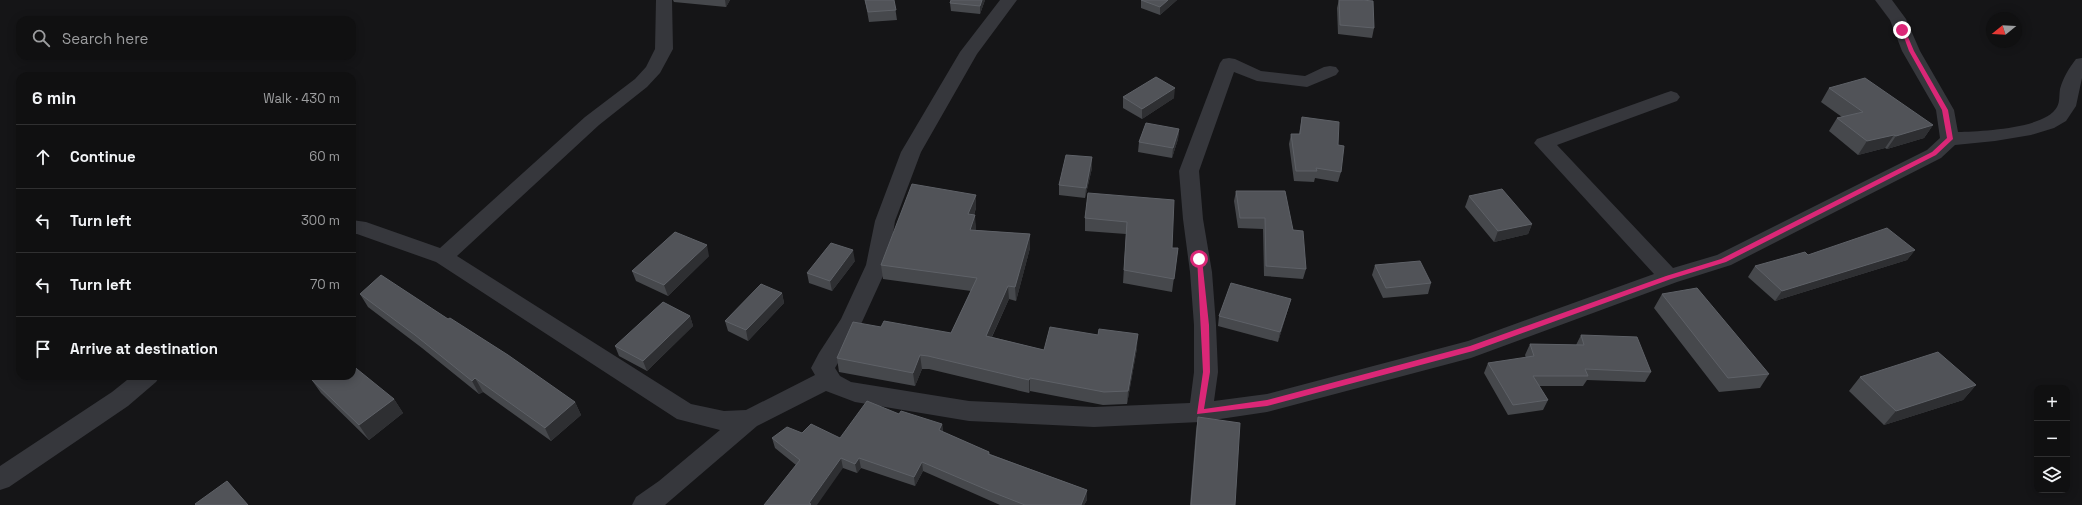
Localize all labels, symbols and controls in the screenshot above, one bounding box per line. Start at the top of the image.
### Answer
north arrow [1986,12,2022,48]
search box [16,16,356,60]
route end [1893,21,1911,39]
icon: search [30,27,52,49]
text: Search here [62,29,148,48]
text: 6 min [32,87,76,109]
text: Walk · 430 m [263,90,340,107]
icon: ahead [32,146,54,168]
text: Continue [70,147,136,166]
text: 60 m [309,148,340,165]
icon: left [32,210,54,232]
text: Turn left [70,211,132,230]
text: 300 m [301,212,340,229]
route start [1190,250,1208,268]
icon: left [32,274,54,296]
text: Turn left [70,275,132,294]
text: 70 m [310,276,340,293]
icon: arrive [32,338,54,360]
text: Arrive at destination [70,339,218,358]
map controls [2034,385,2070,493]
button: + [2034,385,2070,421]
button: − [2034,421,2070,457]
button: layers [2034,457,2070,493]

